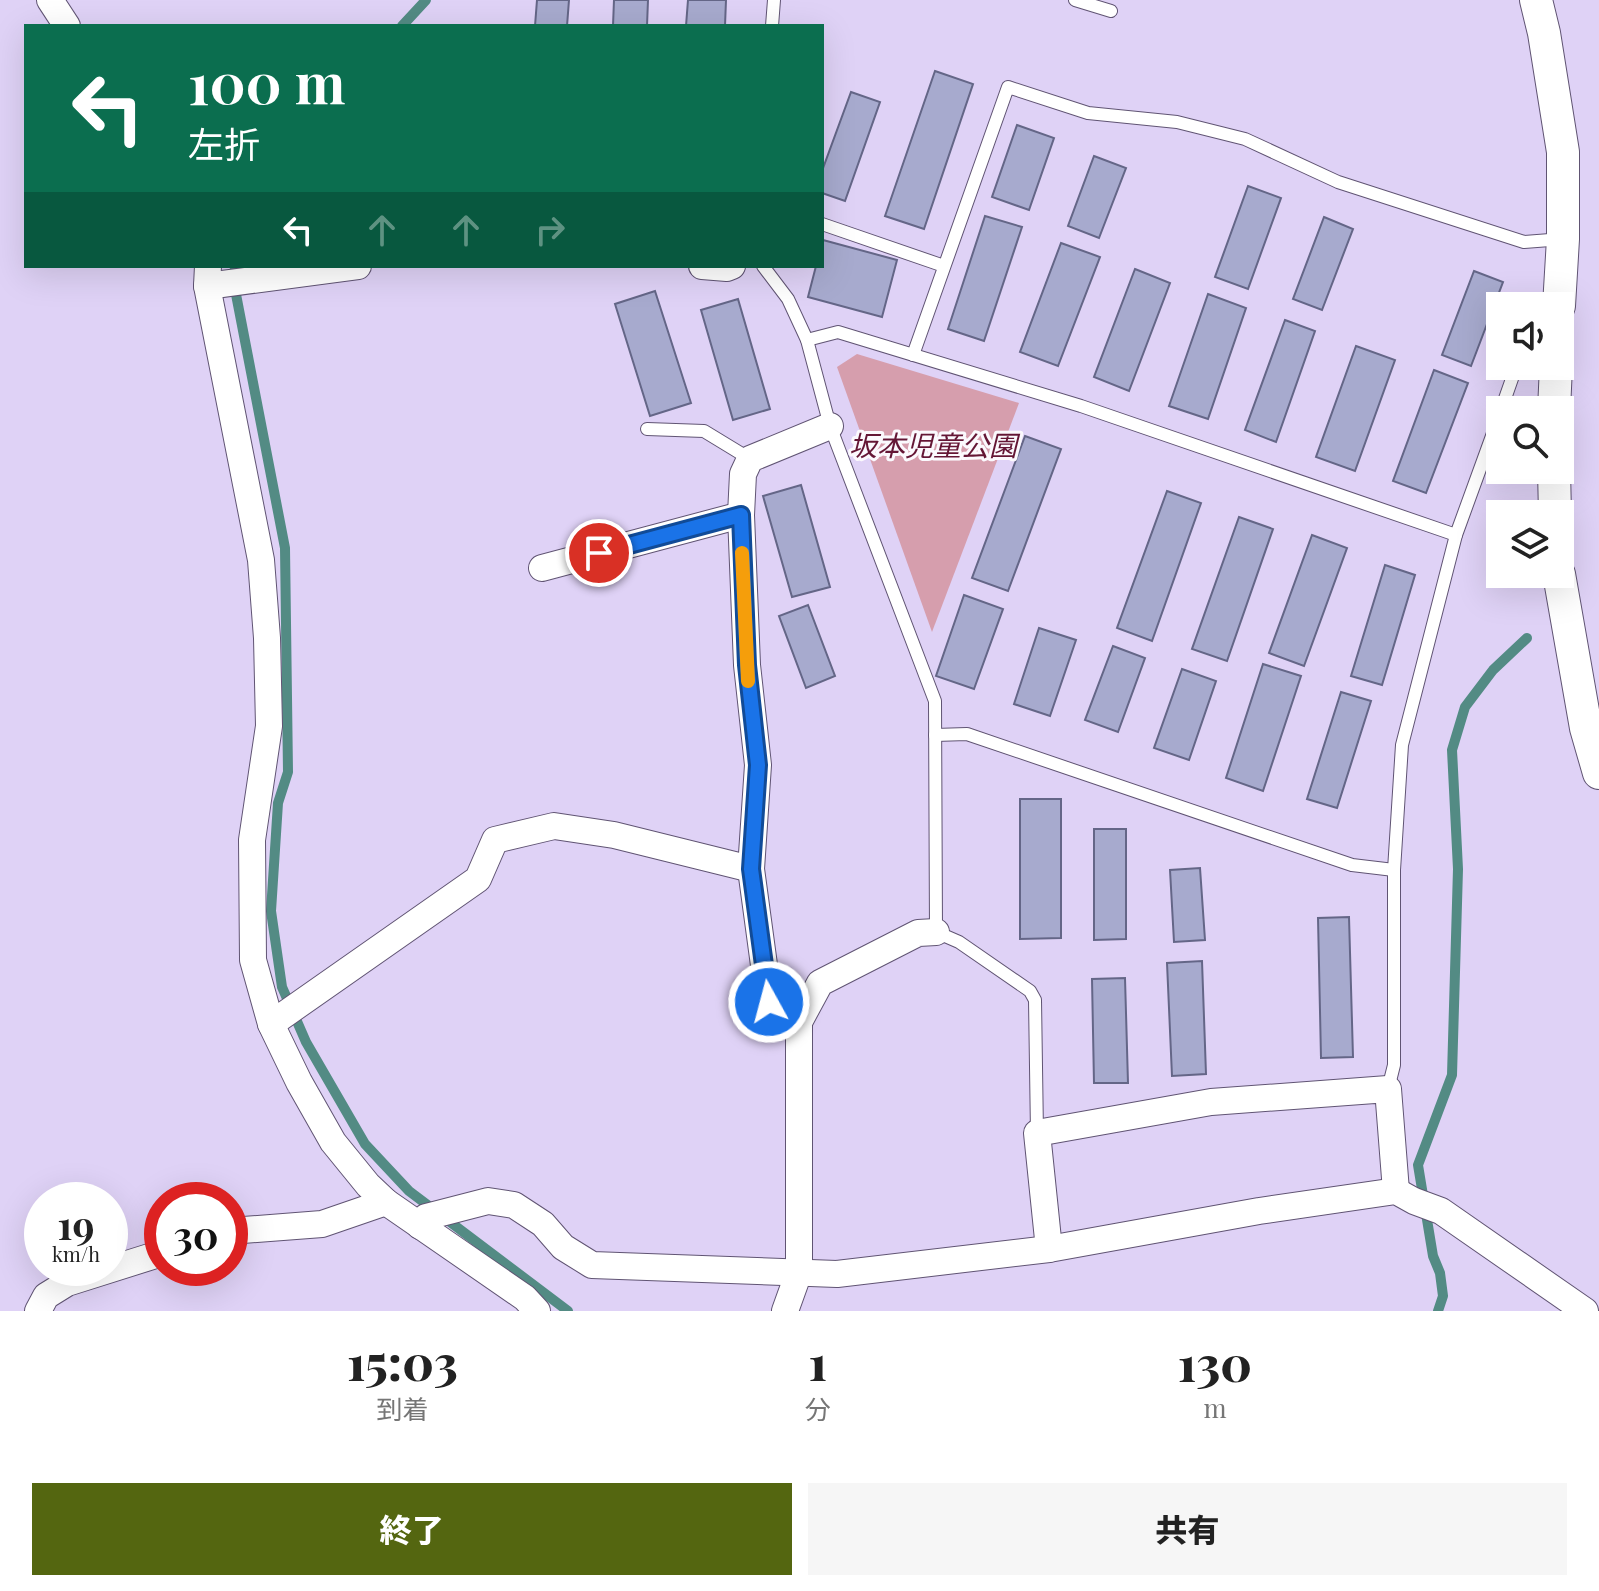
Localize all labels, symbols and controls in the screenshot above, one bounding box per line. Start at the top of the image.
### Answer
text: 100 m [188,44,345,119]
icon: left [56,56,160,160]
text: 左折 [188,119,260,167]
icon: left [276,208,320,252]
icon: ahead [360,208,404,252]
icon: ahead [444,208,488,252]
icon: right [528,208,572,252]
map controls [1486,292,1574,588]
button: sound [1486,292,1574,380]
button: search [1486,396,1574,484]
park label: 坂本児童公園 [849,426,1021,463]
button: layers [1486,500,1574,588]
pin [565,519,633,587]
icon: arrive [577,531,621,575]
position arrow [727,960,811,1044]
speed limit sign: 30 [144,1182,248,1286]
text: 19 [57,1197,95,1250]
text: km/h [52,1240,100,1267]
text: 15:03 [347,1329,458,1393]
text: 1 [809,1329,827,1393]
text: 130 [1178,1330,1252,1394]
text: m [1203,1390,1226,1425]
text: 到着 [376,1391,428,1426]
text: 分 [805,1391,831,1426]
button: 終了 [32,1483,792,1575]
button: 共有 [808,1483,1567,1575]

